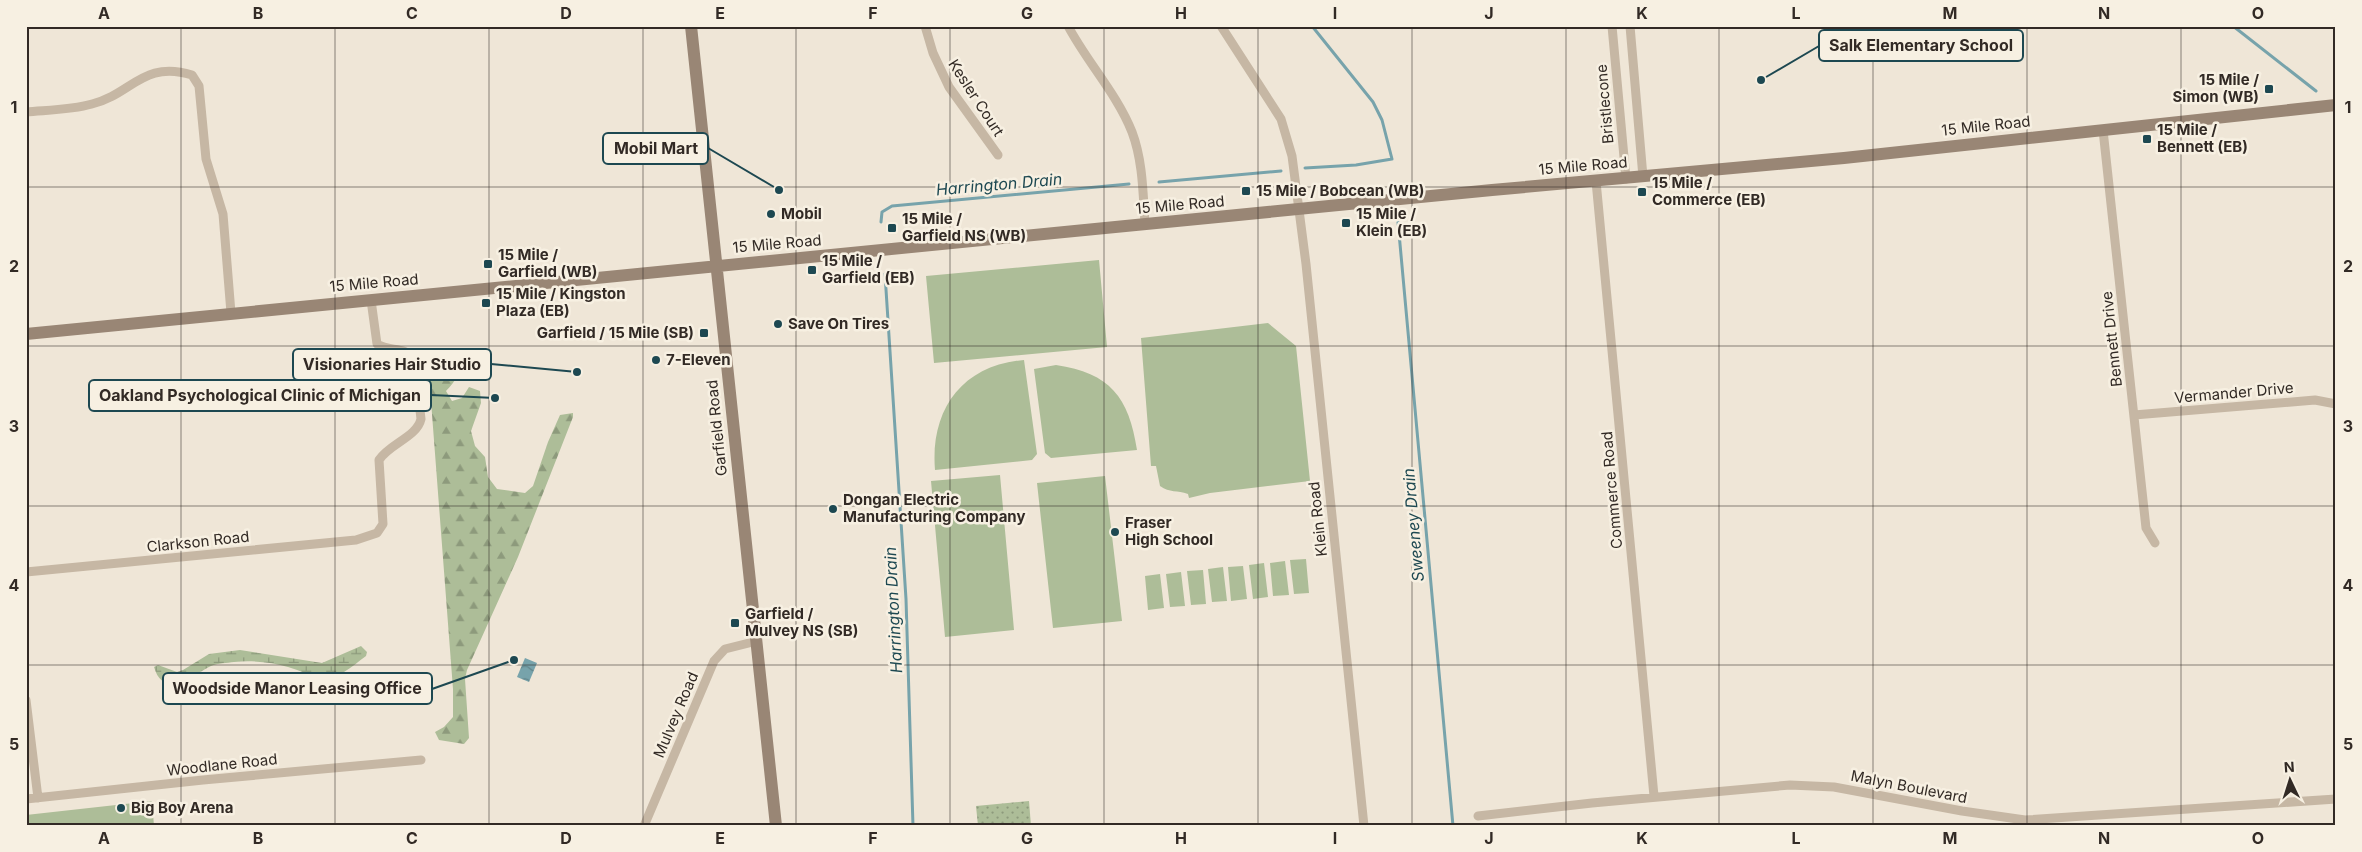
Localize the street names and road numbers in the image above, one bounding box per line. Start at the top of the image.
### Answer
street label: Kesler Court [944,56,1008,140]
street label: Bristlecone [1592,64,1617,145]
street label: 15 Mile Road [1940,111,2031,140]
street label: 15 Mile Road [1538,152,1628,179]
street label: 15 Mile Road [1135,191,1225,218]
street label: 15 Mile Road [732,230,822,257]
street label: 15 Mile Road [329,269,419,296]
street label: Bennett Drive [2097,290,2126,388]
street label: Vermander Drive [2174,378,2294,407]
street label: Garfield Road [702,379,731,477]
street label: Commerce Road [1597,430,1626,550]
street label: Klein Road [1304,481,1331,558]
street label: Clarkson Road [146,527,250,556]
street label: Mulvey Road [649,669,702,761]
street label: Woodlane Road [166,749,278,780]
street label: Malyn Boulevard [1849,766,1969,807]

